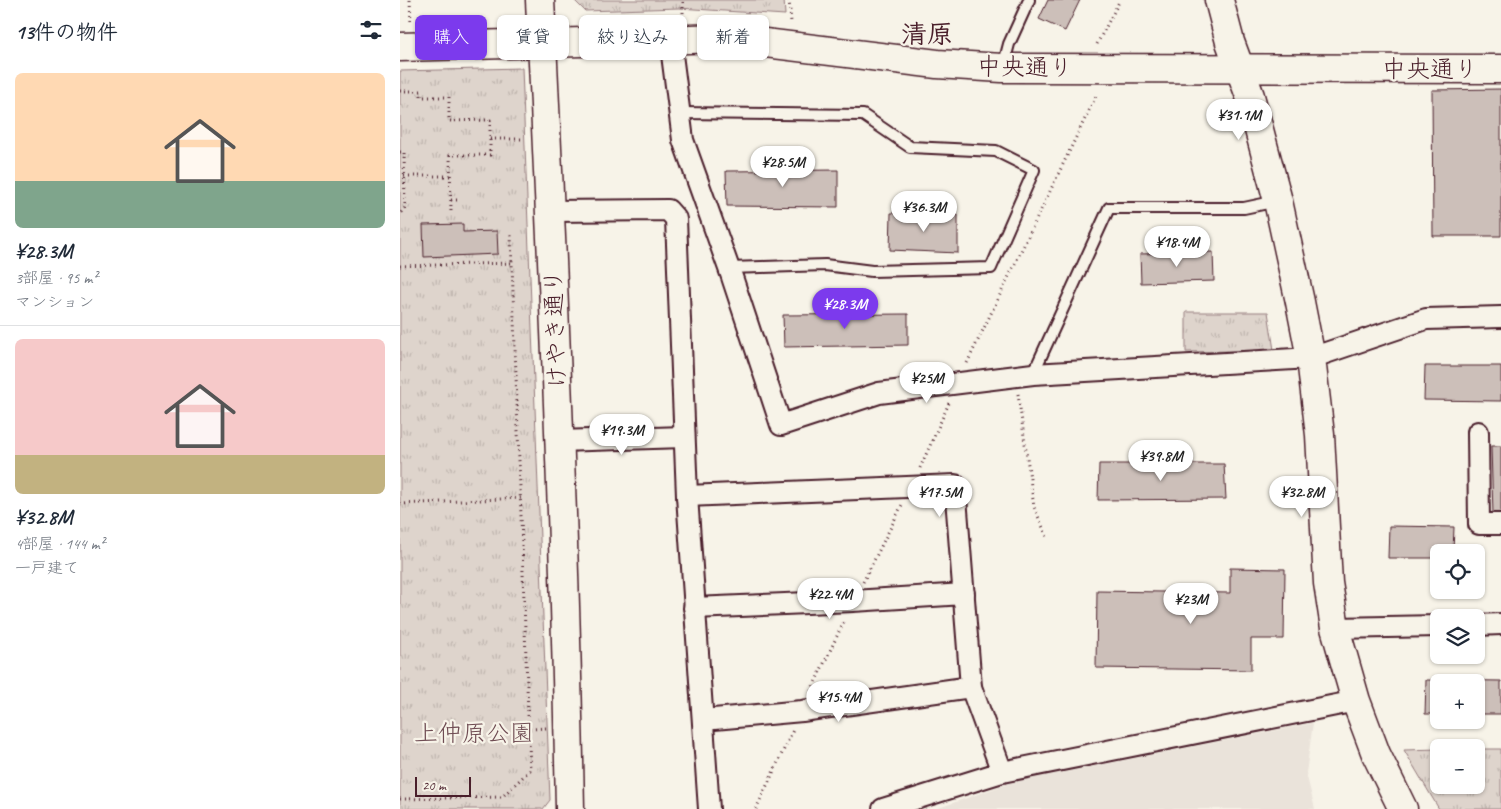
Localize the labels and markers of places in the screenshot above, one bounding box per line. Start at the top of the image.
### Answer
pin: ¥31.1M [1198,98,1280,141]
pin: ¥28.5M [742,146,824,188]
pin: ¥36.3M [883,190,965,233]
pin: ¥18.4M [1136,226,1218,268]
pin: ¥28.3M [804,288,886,330]
pin: ¥25M [897,362,957,404]
pin: ¥19.3M [581,414,663,456]
pin: ¥39.8M [1120,440,1202,482]
pin: ¥17.5M [899,476,981,518]
pin: ¥32.8M [1261,476,1343,518]
pin: ¥22.4M [789,578,871,620]
pin: ¥23M [1161,582,1221,625]
pin: ¥15.4M [798,680,880,723]

